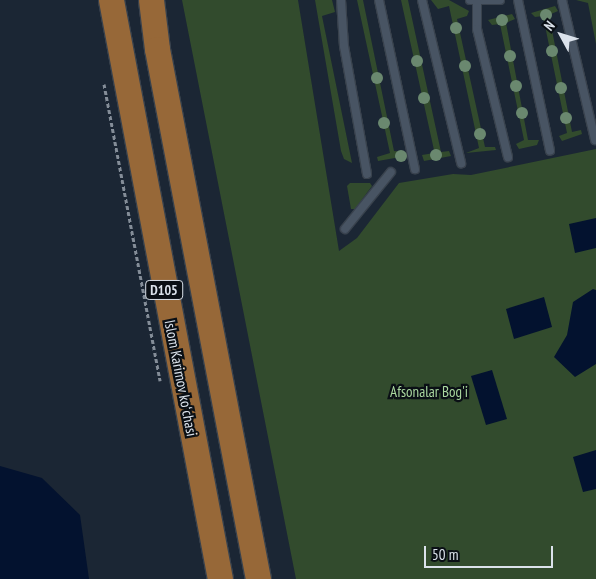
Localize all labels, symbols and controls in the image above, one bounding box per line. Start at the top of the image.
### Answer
north arrow [536,10,586,60]
text: N [540,17,559,34]
road number: D105 [144,278,184,302]
street label: Islom Karimov koʻchasi [161,318,201,438]
park label: Afsonalar Bog'i [390,383,468,401]
scale bar [426,536,555,568]
text: 50 m [432,545,458,564]

